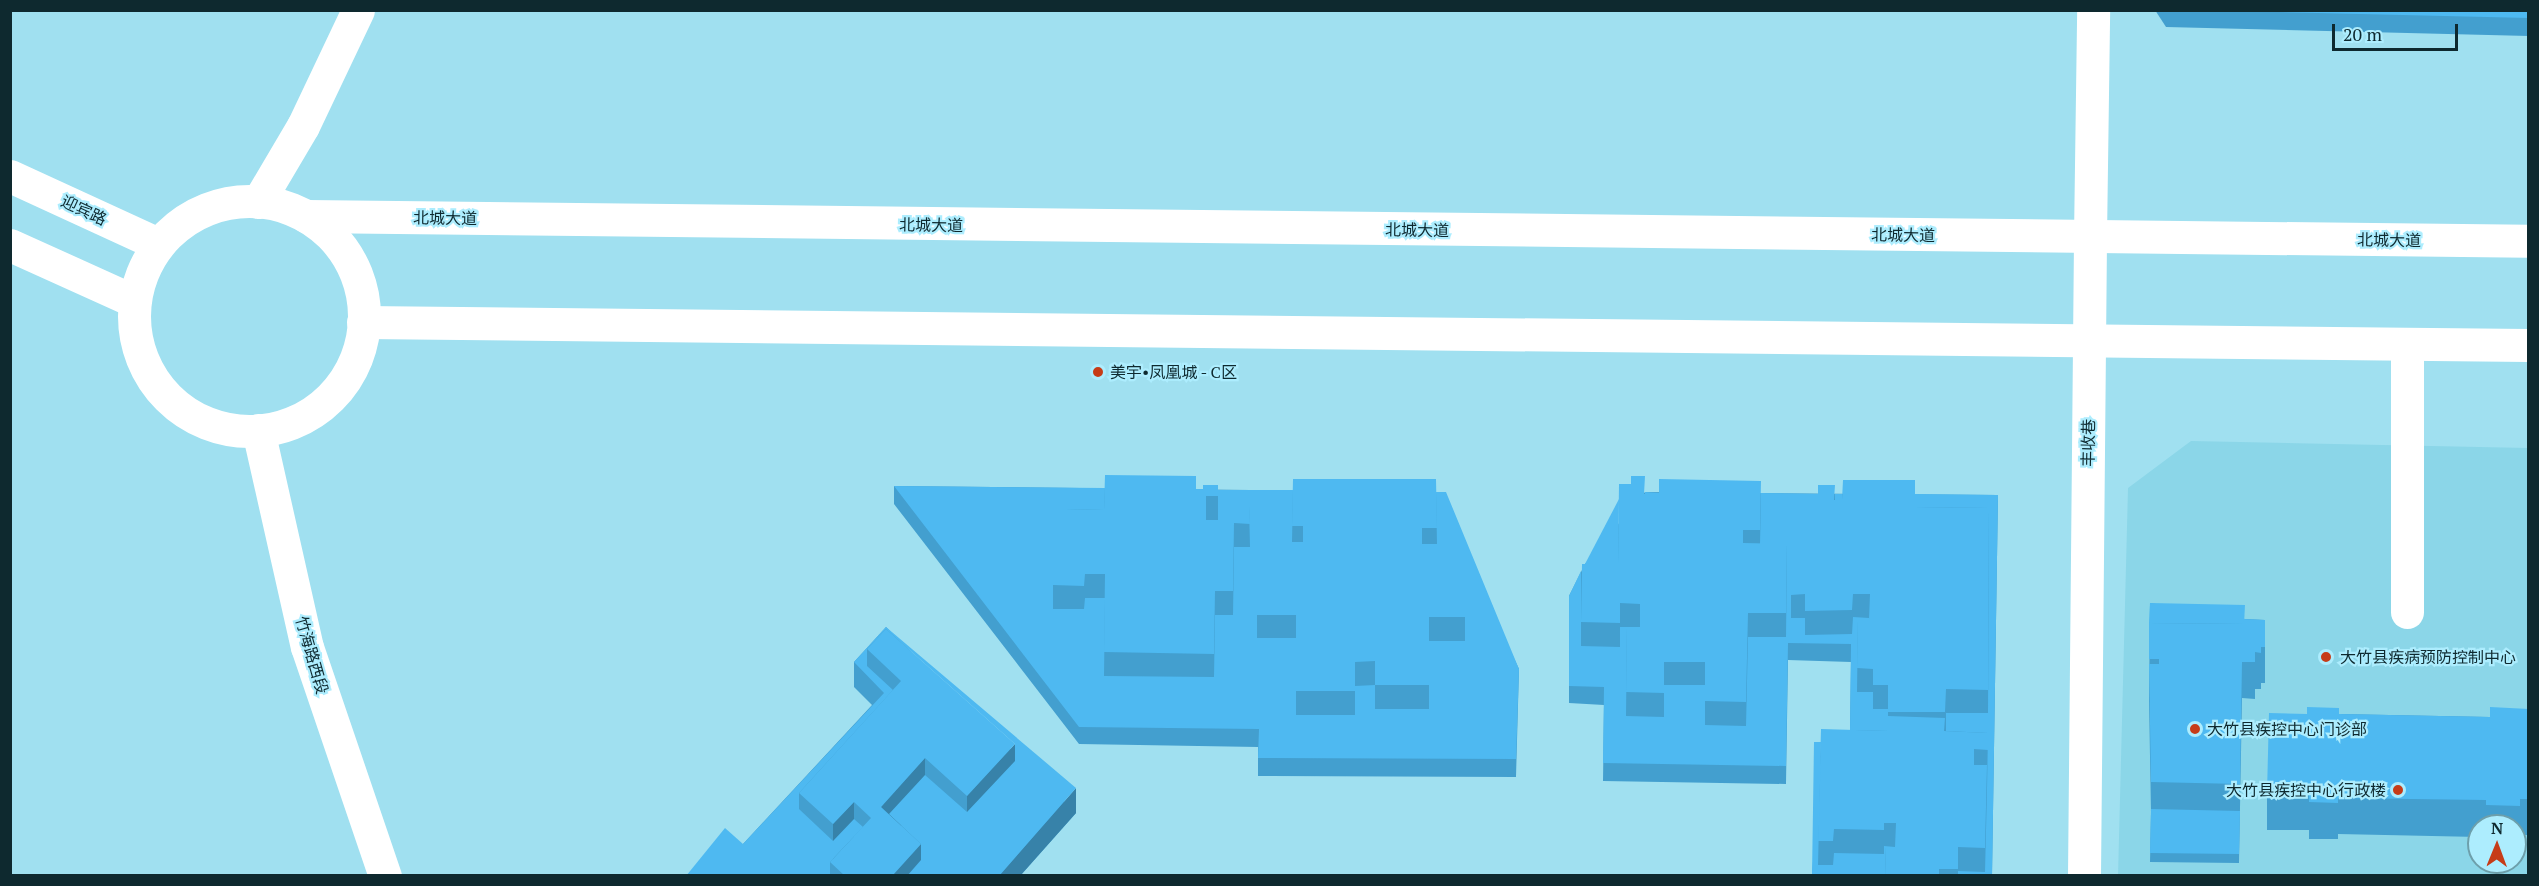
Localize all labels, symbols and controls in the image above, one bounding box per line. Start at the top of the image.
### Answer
scale bar [2335,12,2461,50]
text: 20 m [2343,22,2382,46]
street label: 迎宾路 [58,191,110,229]
street label: 北城大道 [413,208,477,228]
street label: 北城大道 [899,215,963,235]
street label: 北城大道 [1385,220,1449,240]
street label: 北城大道 [1871,225,1935,245]
street label: 北城大道 [2357,230,2421,250]
place label: 美宇•凤凰城 - C区 [1110,362,1238,382]
marker: 美宇•凤凰城 - C区 [1091,365,1105,379]
street label: 丰收巷 [2078,419,2098,467]
street label: 竹海路西段 [292,614,332,696]
place label: 大竹县疾病预防控制中心 [2340,647,2516,667]
marker: 大竹县疾病预防控制中心 [2317,648,2335,666]
place label: 大竹县疾控中心门诊部 [2207,719,2367,739]
marker: 大竹县疾控中心门诊部 [2188,722,2202,736]
place label: 大竹县疾控中心行政楼 [2226,780,2386,800]
marker: 大竹县疾控中心行政楼 [2391,783,2405,797]
north arrow [2467,814,2527,874]
text: N [2491,817,2504,839]

